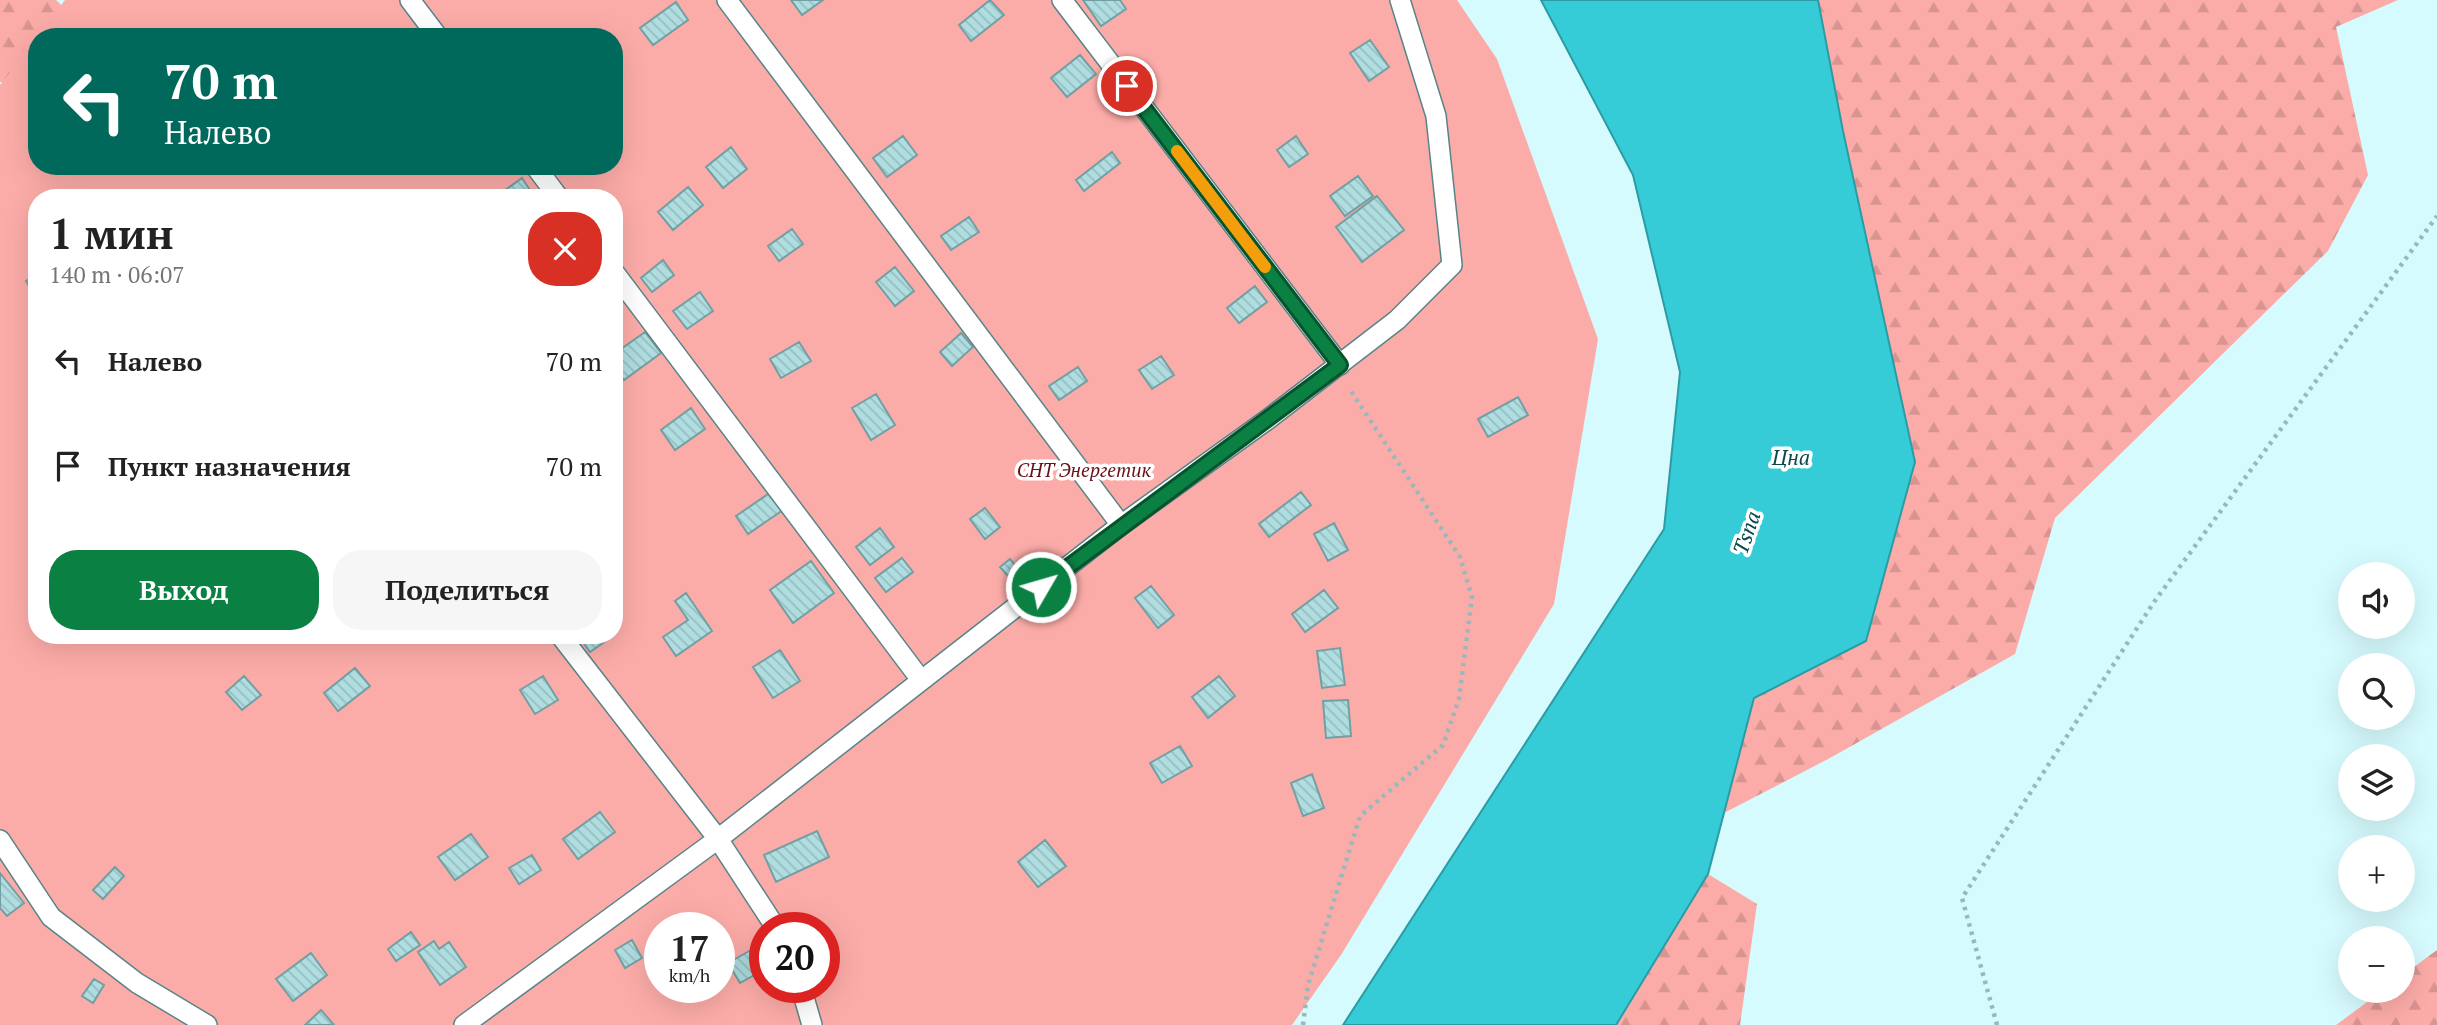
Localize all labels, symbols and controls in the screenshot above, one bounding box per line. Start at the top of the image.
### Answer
text: 70 m [164,48,278,113]
icon: left [49,56,140,147]
pin [1097,56,1157,116]
icon: arrive [1108,67,1146,105]
text: Налево [164,111,272,153]
text: 1 мин [49,205,174,261]
button: close [528,212,602,286]
text: 140 m · 06:07 [49,259,184,290]
icon: left [49,342,87,380]
text: Налево [108,344,202,378]
text: 70 m [546,344,602,378]
water label: Цна [1771,443,1810,471]
icon: arrive [49,447,87,485]
text: Пункт назначения [108,449,351,483]
text: 70 m [546,449,602,483]
park label: СНТ Энергетик [1017,457,1151,482]
water label: Tsna [1726,507,1766,558]
button: Выход [49,550,319,630]
button: Поделиться [333,550,602,630]
position arrow [1004,550,1078,624]
map controls [2338,562,2415,1003]
button: sound [2338,562,2415,639]
button: search [2338,653,2415,730]
button: layers [2338,744,2415,821]
button: + [2338,835,2415,912]
speed limit sign: 20 [749,912,840,1003]
text: 17 [670,925,709,971]
button: − [2338,926,2415,1003]
text: km/h [669,963,710,987]

